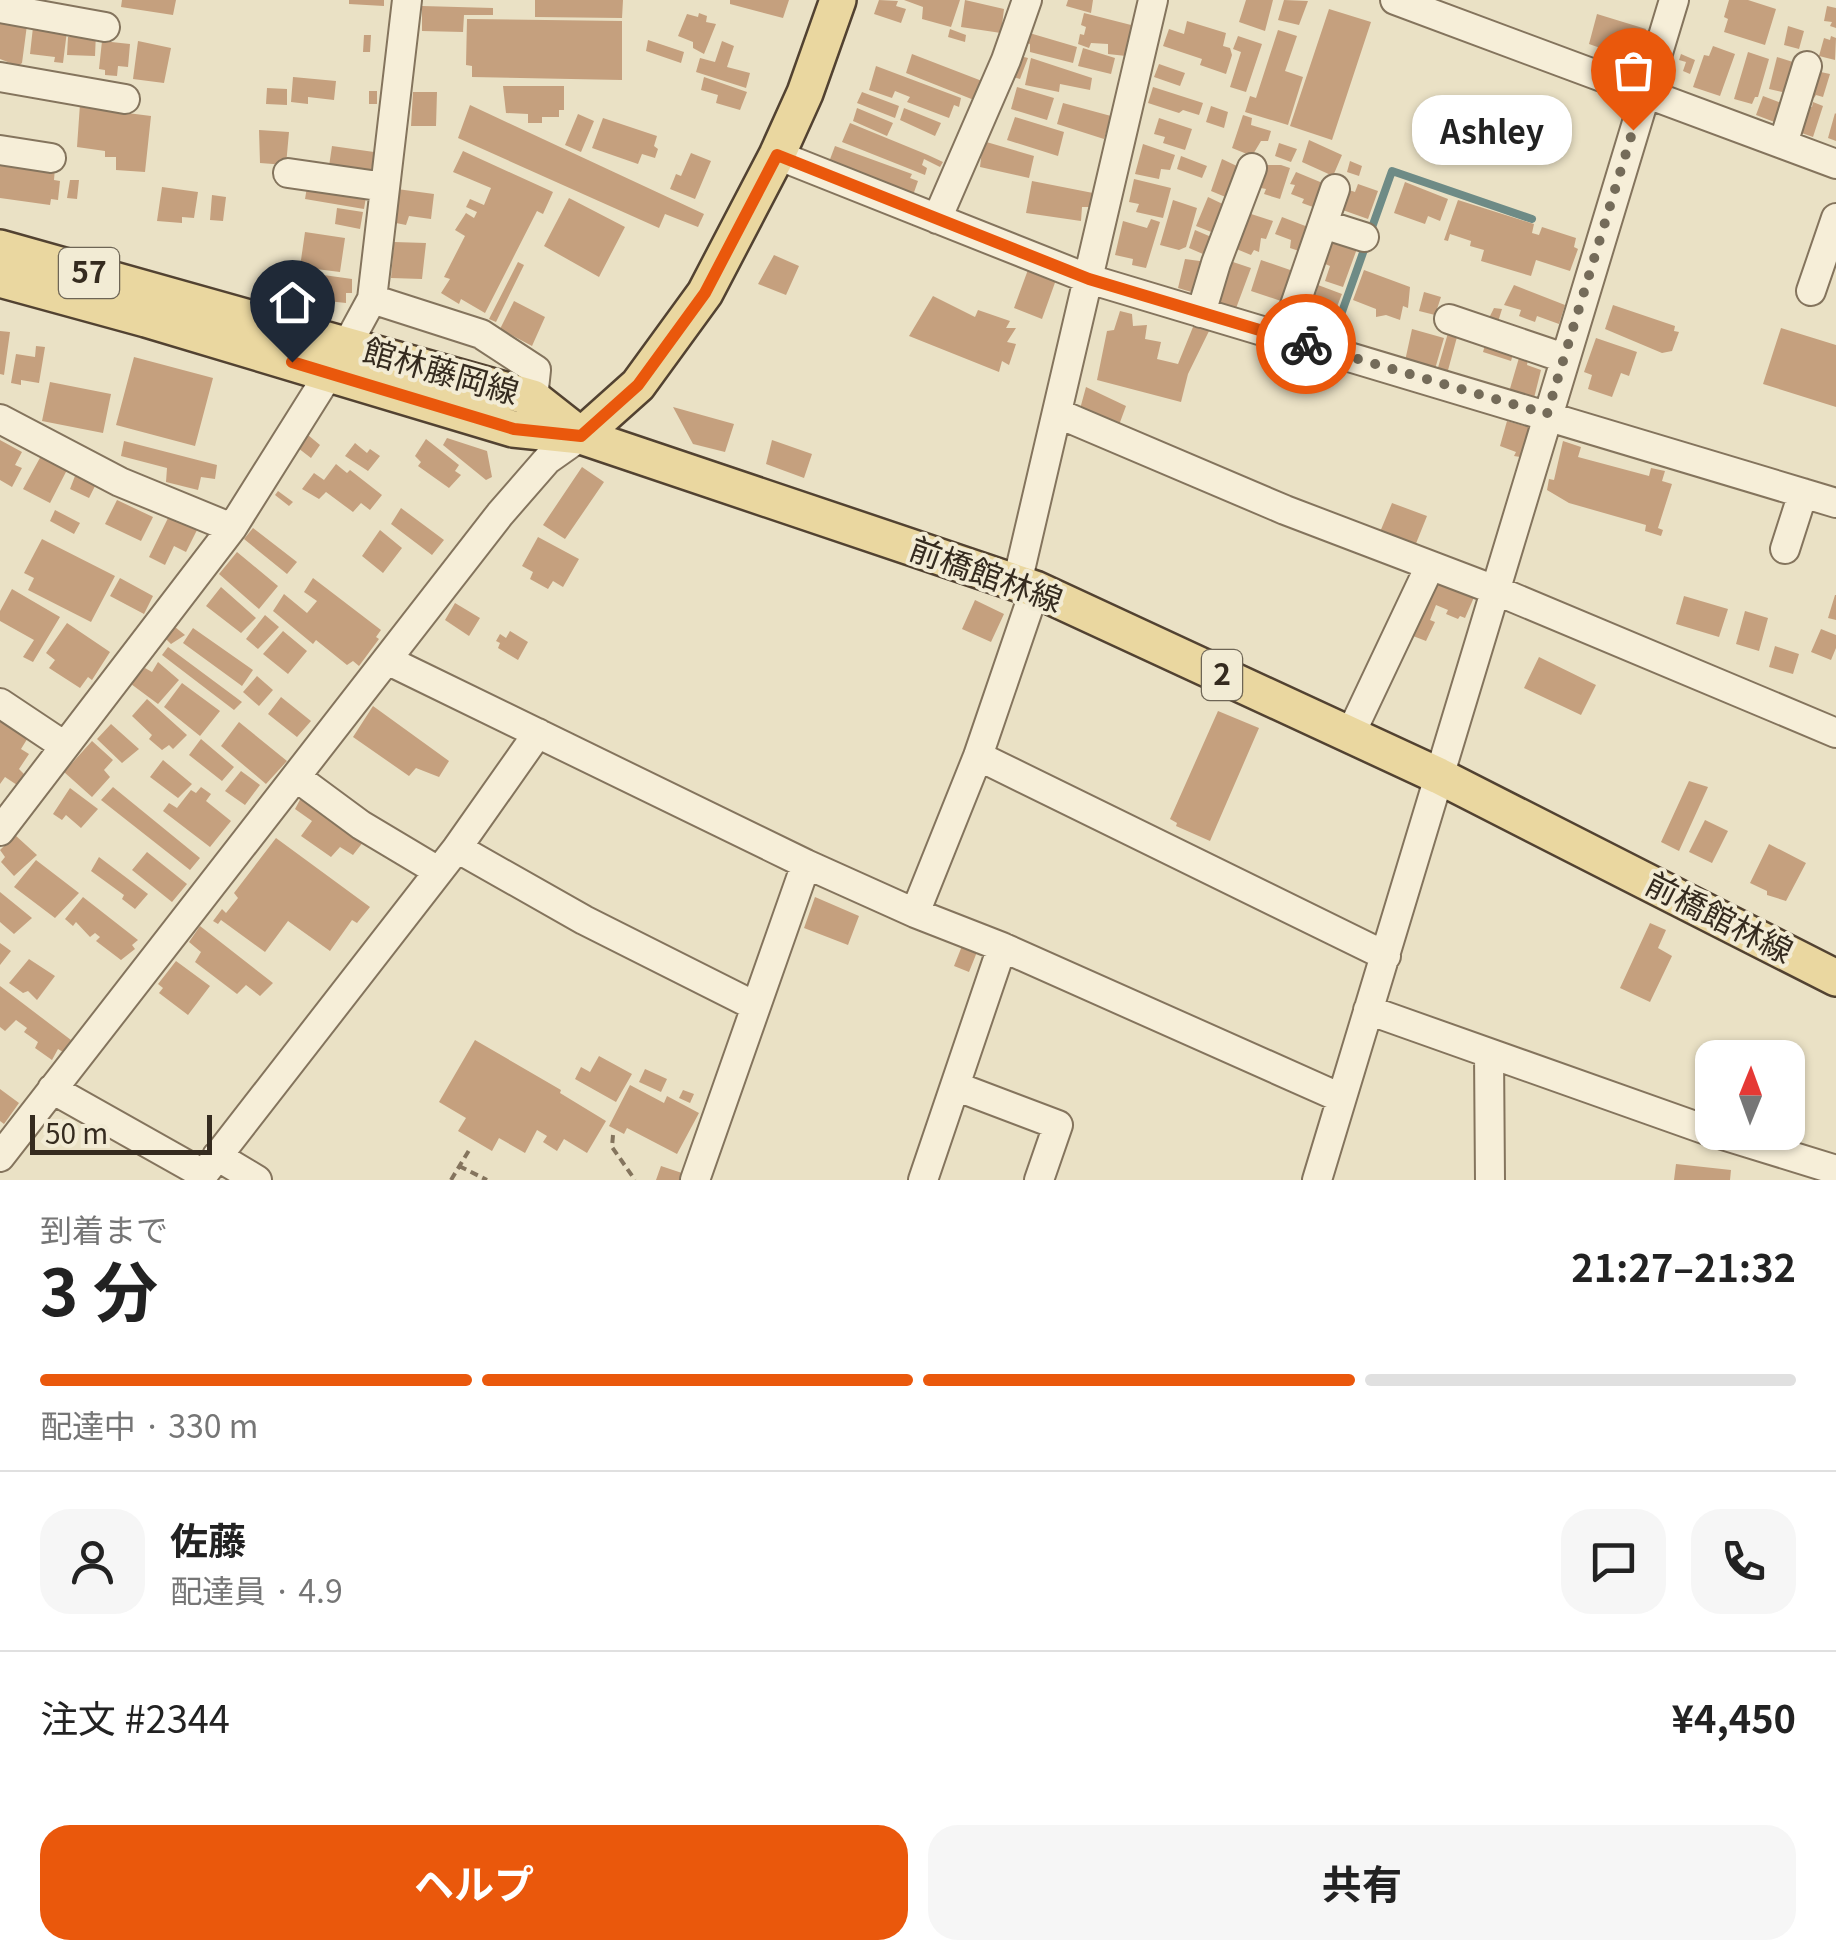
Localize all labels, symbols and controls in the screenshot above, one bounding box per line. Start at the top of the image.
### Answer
pin [1591,28,1676,131]
icon: bag [1606,43,1661,98]
callout: Ashley [1413,95,1573,165]
text: Ashley [1440,107,1544,153]
road number: 57 [59,248,119,298]
pin [250,260,335,363]
icon: home [265,275,320,330]
courier [1256,294,1356,394]
icon: bike [1279,317,1334,372]
street label: 館林藤岡線 [359,325,525,413]
street label: 前橋館林線 [904,523,1070,621]
road number: 2 [1202,650,1242,700]
street label: 前橋館林線 [1639,859,1802,972]
north arrow [1695,1040,1805,1150]
map controls [1695,1040,1805,1150]
scale bar [30,1110,212,1154]
text: 50 m [45,1112,108,1152]
text: 到着まで [40,1205,168,1251]
text: 21:27–21:32 [1571,1238,1796,1293]
text: 3 分 [40,1241,158,1335]
text: 配達中 · 330 m [40,1401,258,1447]
button: person [40,1509,145,1614]
button: chat [1561,1509,1666,1614]
button: phone [1691,1509,1796,1614]
text: 佐藤 [170,1511,246,1566]
text: 配達員 · 4.9 [170,1566,343,1612]
text: 注文 #2344 [40,1689,230,1744]
text: ¥4,450 [1672,1689,1796,1744]
button: ヘルプ [40,1825,908,1940]
button: 共有 [928,1825,1796,1940]

